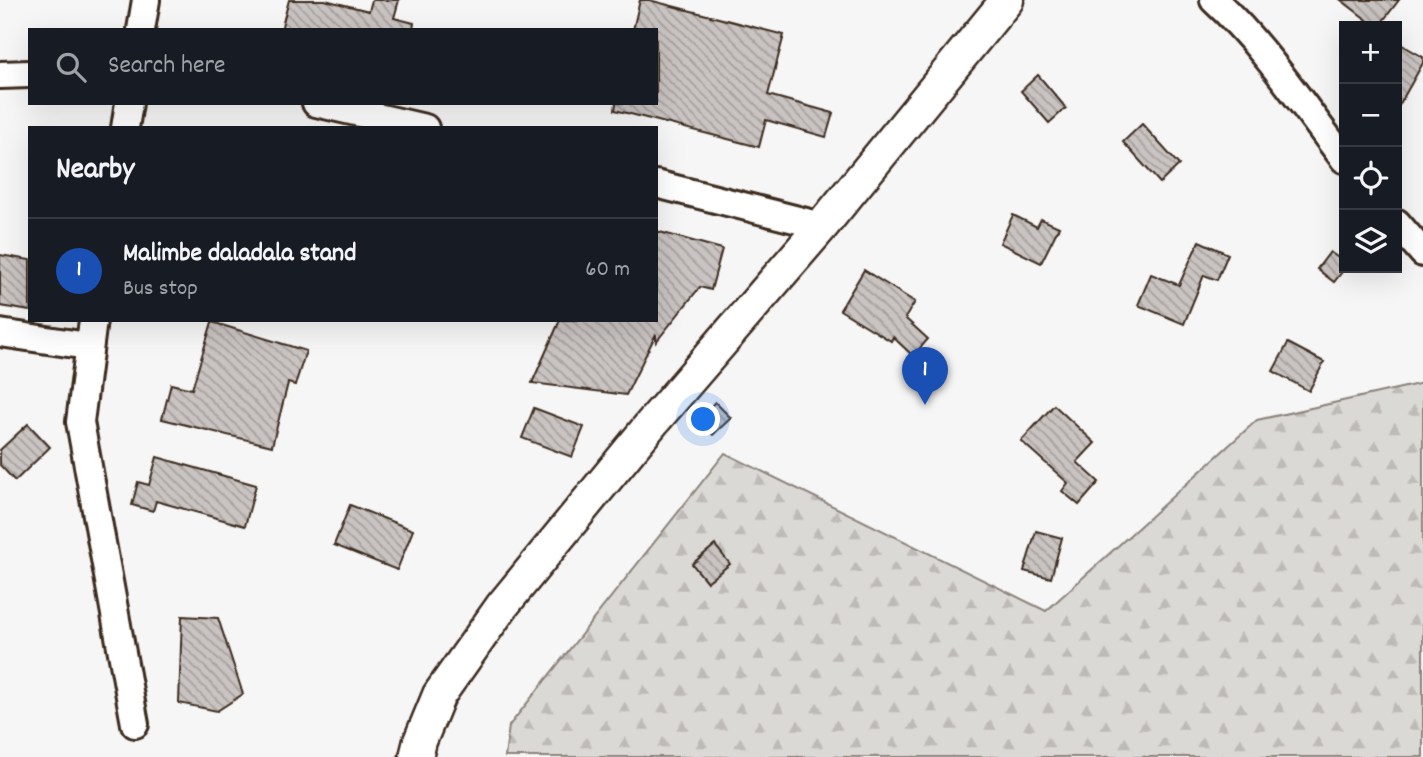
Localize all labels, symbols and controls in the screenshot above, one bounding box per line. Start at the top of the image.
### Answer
map controls [1339,21,1402,273]
button: + [1339,21,1402,84]
search box [28,28,658,105]
icon: search [52,48,90,86]
text: Search here [108,48,226,85]
button: − [1339,84,1402,147]
button: locate [1339,147,1402,210]
text: Nearby [56,150,134,193]
button: layers [1339,210,1402,273]
text: Malimbe daladala stand [123,236,356,273]
text: 1 [76,254,82,287]
text: 60 m [585,254,630,287]
text: Bus stop [123,273,198,306]
pin: 1 [902,347,948,405]
your location [686,402,720,436]

